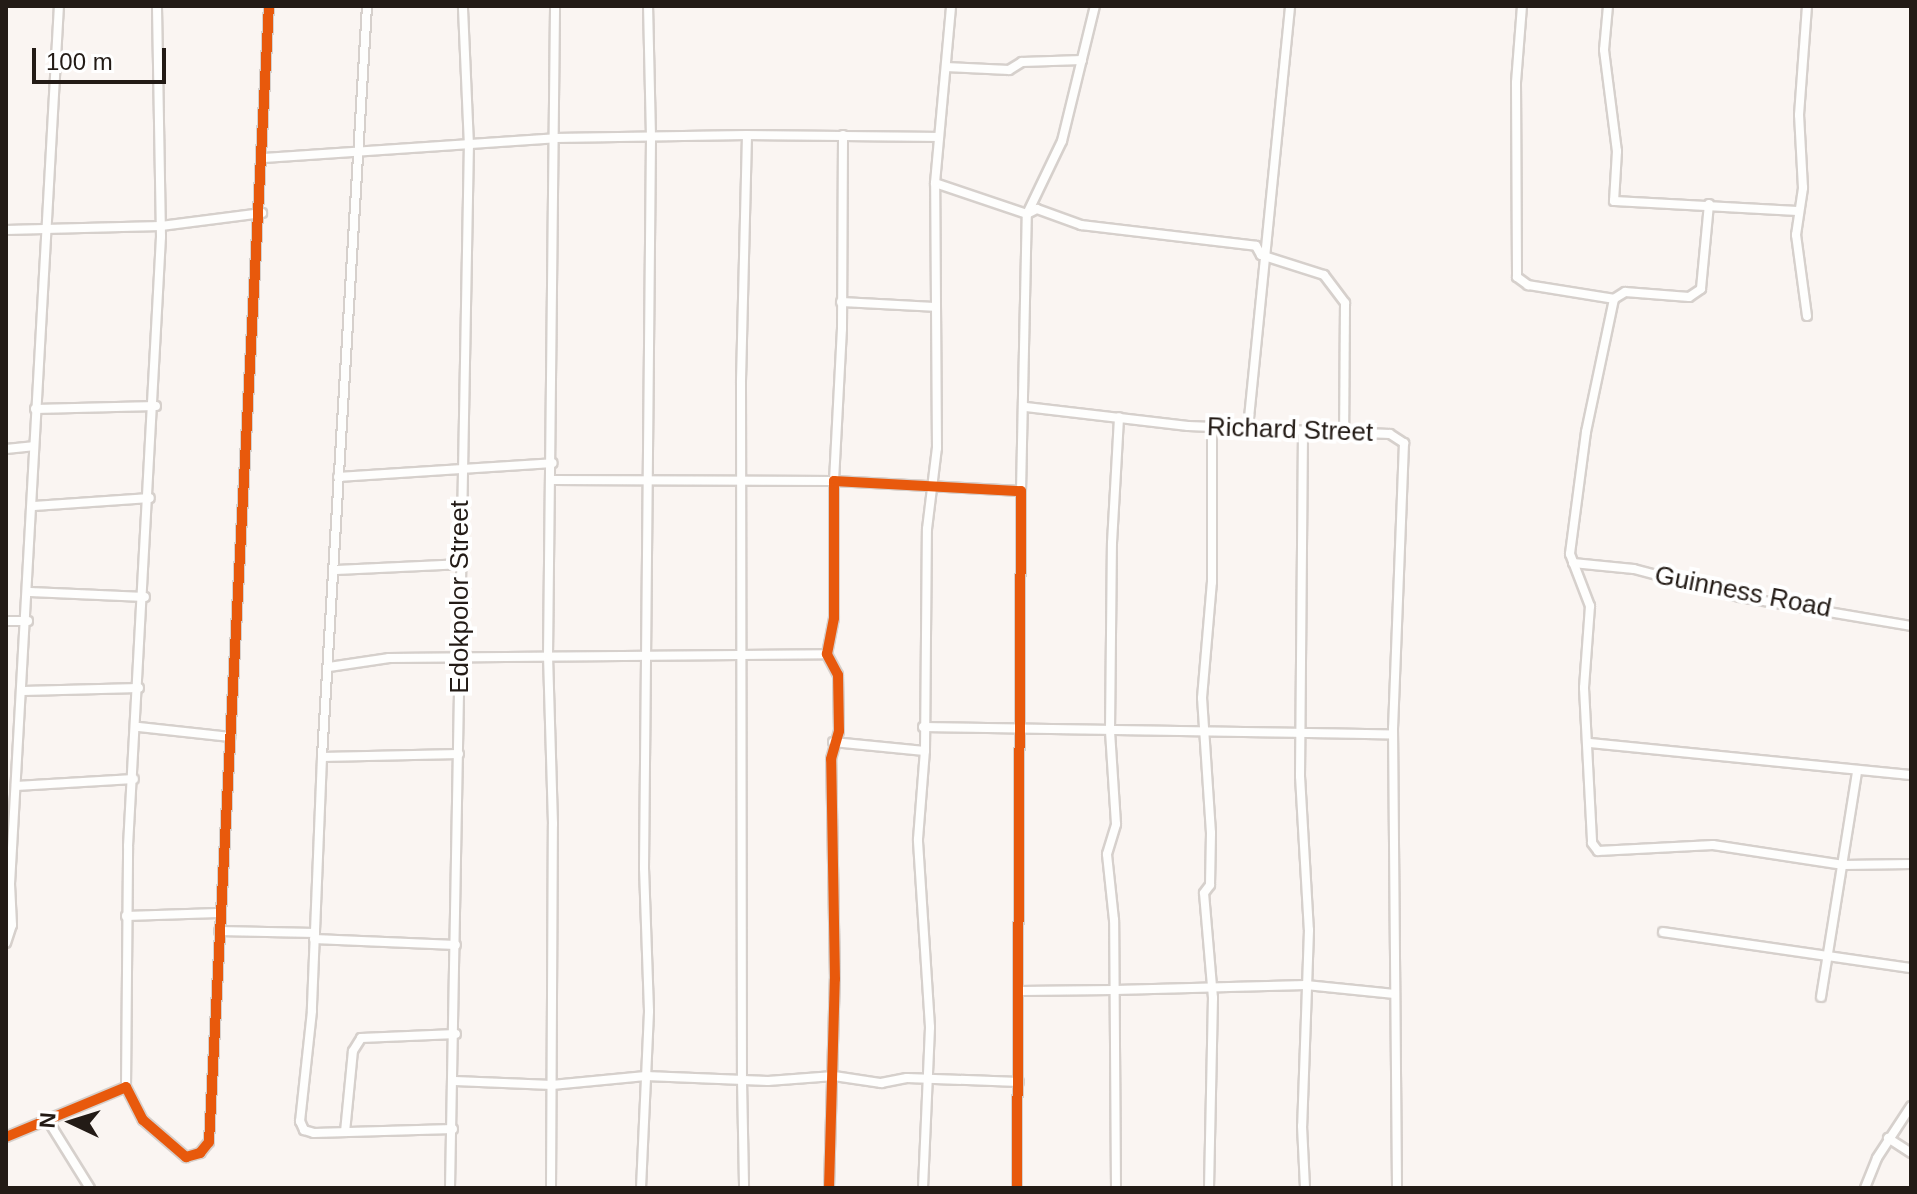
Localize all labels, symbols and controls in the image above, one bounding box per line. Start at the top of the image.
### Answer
scale bar [36,32,170,82]
text: 100 m [46,48,113,75]
street label: Richard Street [1206,412,1374,448]
street label: Edokpolor Street [444,500,476,694]
street label: Guinness Road [1652,560,1834,624]
north arrow [32,1082,112,1162]
text: N [35,1112,61,1129]

